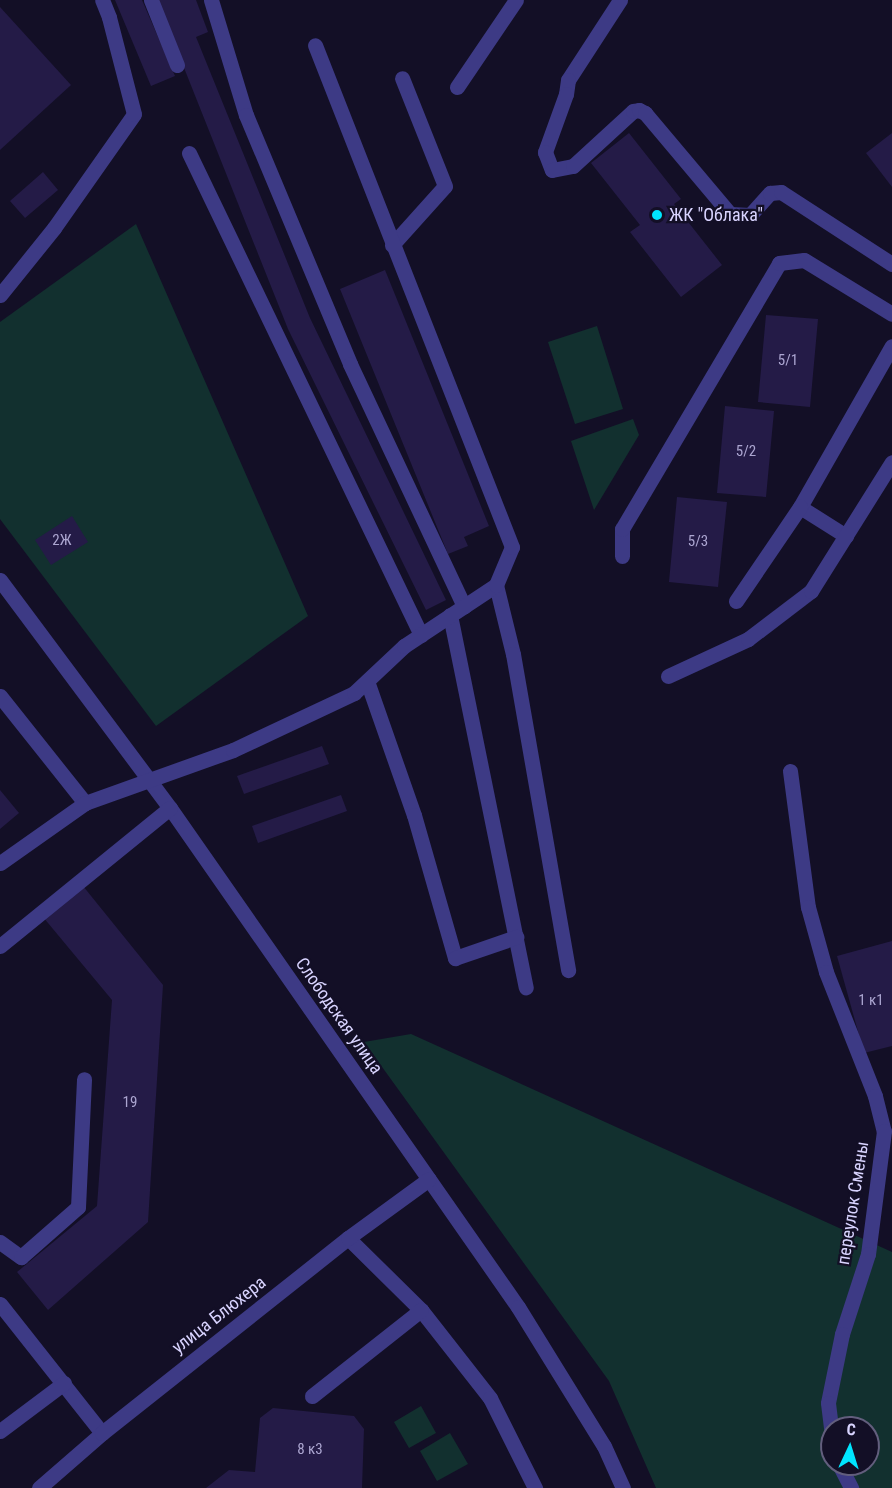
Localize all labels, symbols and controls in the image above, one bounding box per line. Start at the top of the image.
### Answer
place label: ЖК "Облака" [669,204,763,226]
marker: ЖК "Облака" [650,208,664,222]
house number: 5/1 [778,352,798,370]
house number: 5/2 [736,443,756,461]
house number: 2Ж [52,532,72,550]
house number: 5/3 [688,533,708,551]
street label: Слободская улица [291,954,387,1078]
house number: 1 к1 [858,992,884,1010]
house number: 19 [123,1094,137,1112]
street label: переулок Смены [833,1140,873,1266]
street label: улица Блюхера [168,1272,270,1358]
north arrow [820,1416,880,1476]
text: С [846,1420,856,1439]
house number: 8 к3 [297,1441,323,1459]

